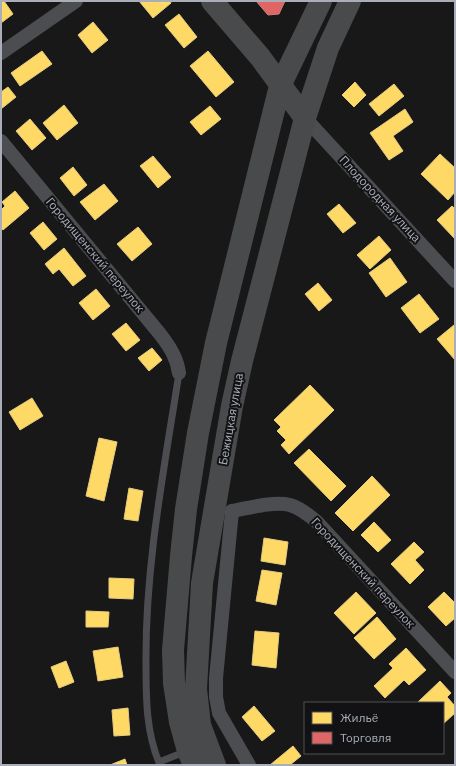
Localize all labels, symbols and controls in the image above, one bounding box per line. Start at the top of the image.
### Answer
street label: Плодородная улица [337,152,425,245]
street label: Городищенский переулок [43,194,148,315]
street label: Бежицкая улица [215,371,246,466]
street label: Городищенский переулок [308,514,419,631]
legend [304,702,444,754]
text: Жильё [340,710,379,725]
text: Торговля [340,730,391,745]

